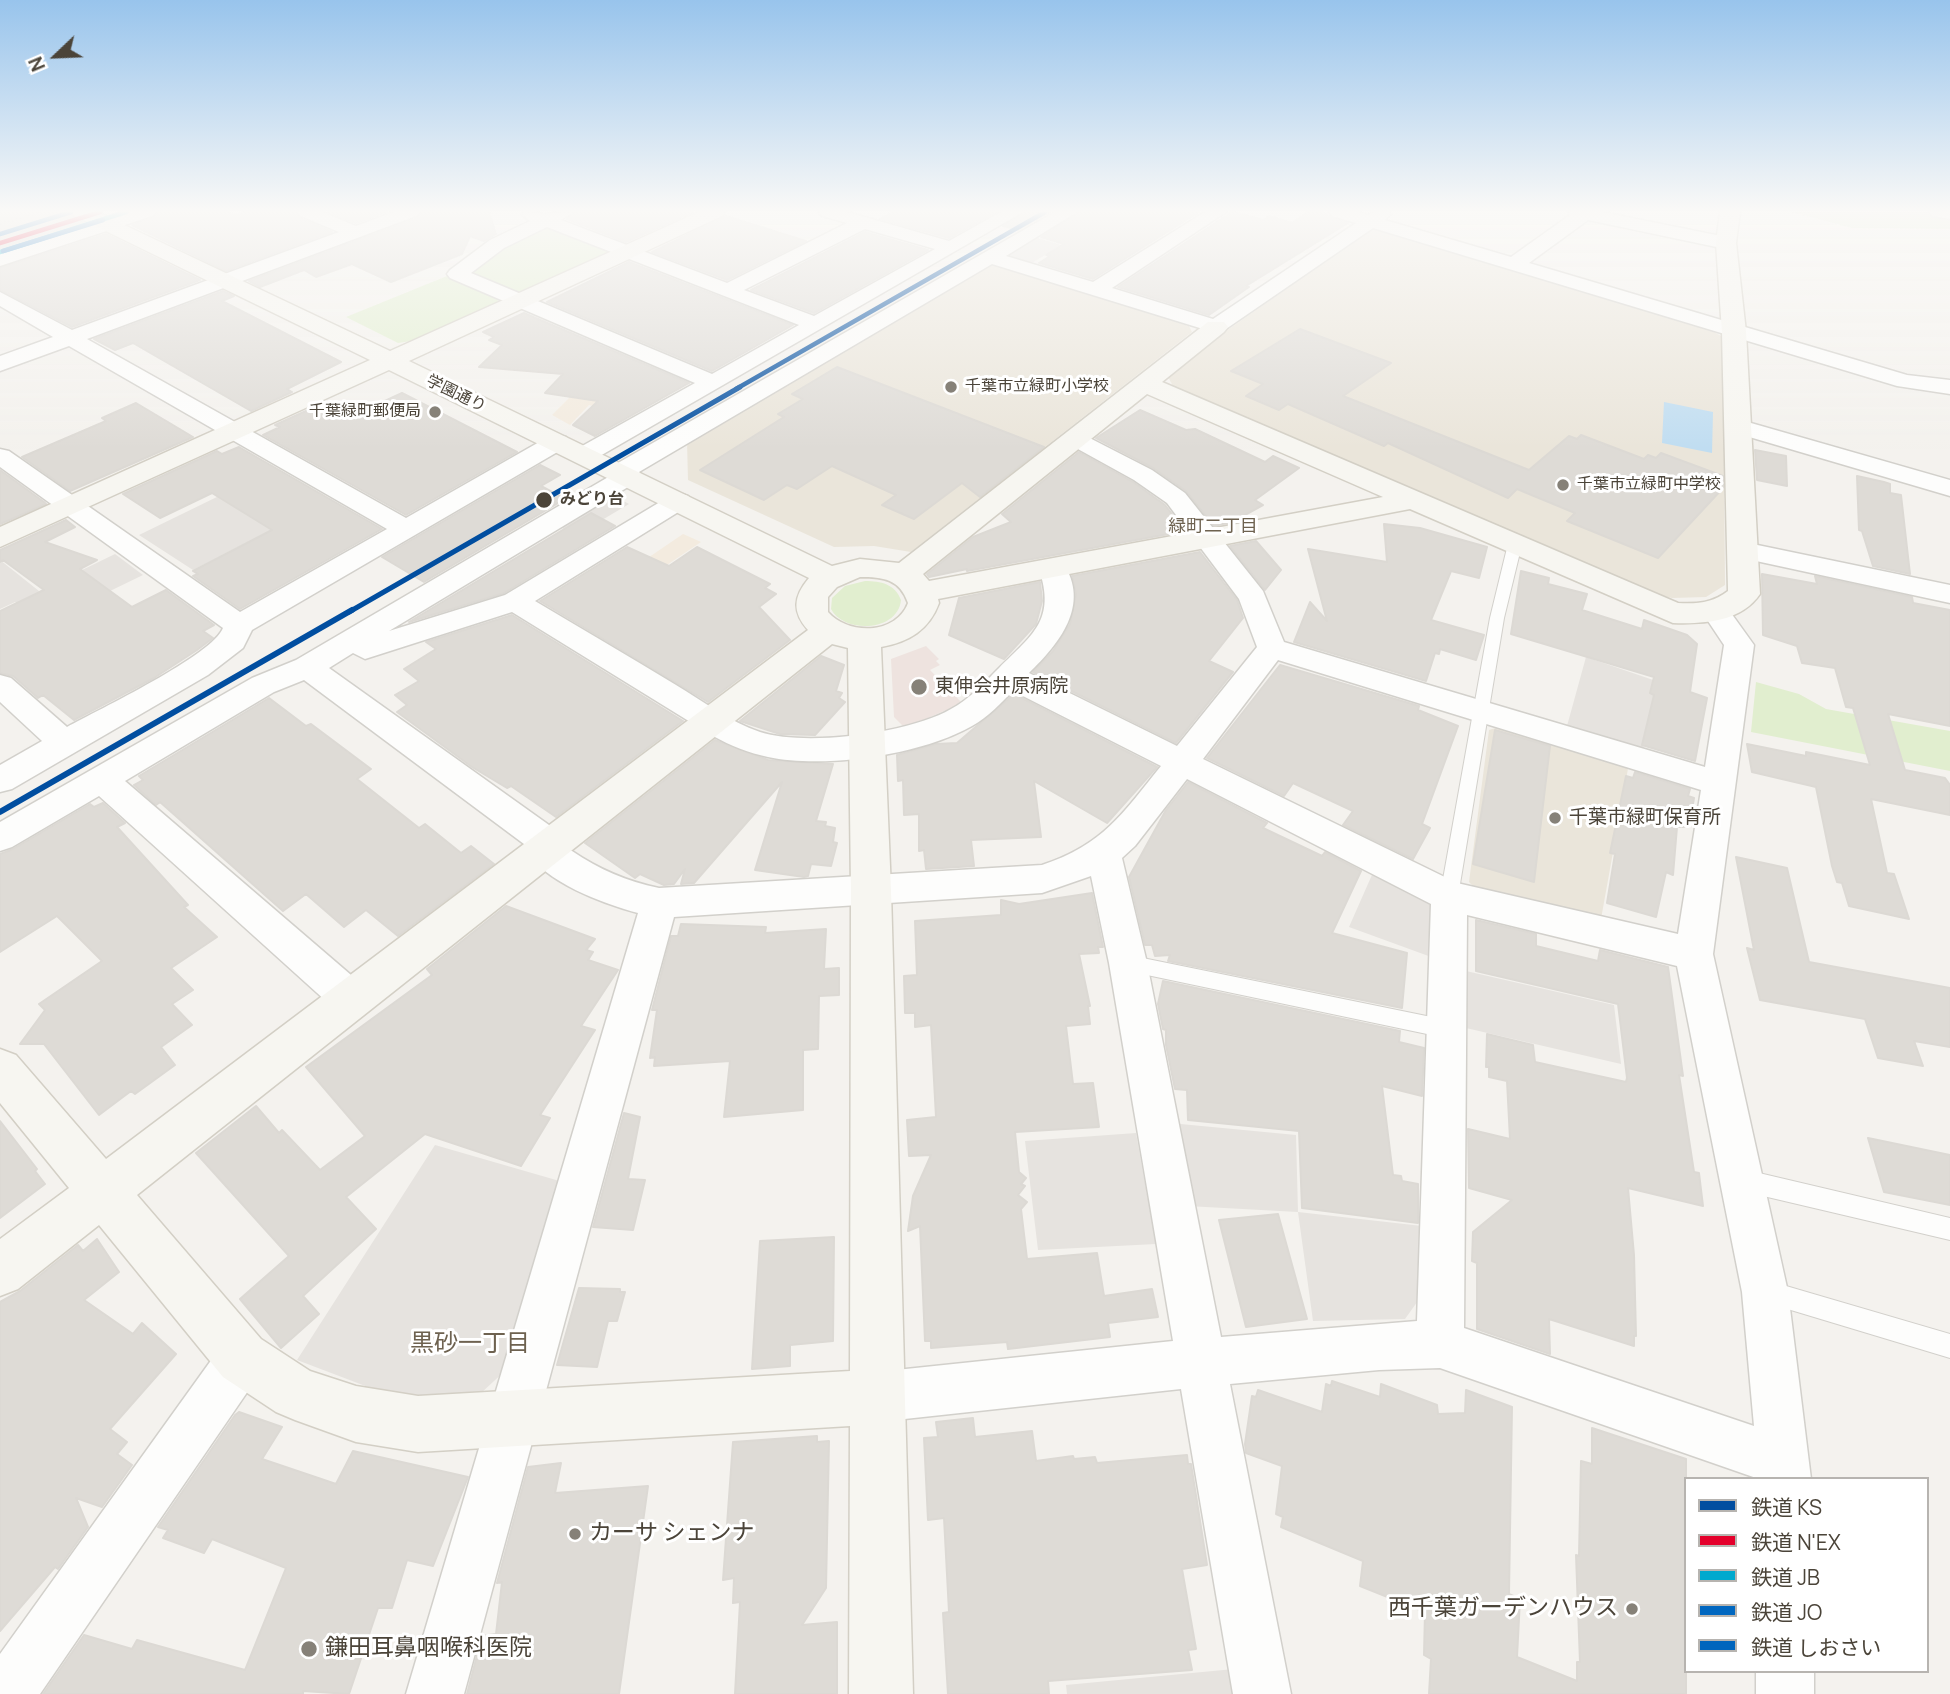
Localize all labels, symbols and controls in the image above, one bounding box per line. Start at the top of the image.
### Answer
north arrow [21,21,91,91]
text: N [22,53,51,76]
street label: 学園通り [423,371,489,417]
place label: 千葉市立緑町小学校 [965,377,1109,397]
marker: 千葉市立緑町小学校 [943,379,959,395]
place label: 千葉緑町郵便局 [309,402,421,422]
marker: 千葉緑町郵便局 [427,404,443,420]
place label: 千葉市立緑町中学校 [1577,475,1721,495]
marker: 千葉市立緑町中学校 [1555,477,1571,493]
marker: みどり台 [534,490,554,510]
place label: みどり台 [560,490,624,510]
district label: 緑町二丁目 [1168,516,1258,538]
place label: 東伸会井原病院 [935,676,1068,698]
marker: 東伸会井原病院 [909,677,929,697]
place label: 千葉市緑町保育所 [1569,807,1721,829]
marker: 千葉市緑町保育所 [1547,810,1563,826]
district label: 黒砂一丁目 [410,1330,530,1358]
legend [1684,1477,1929,1673]
text: 鉄道 KS [1751,1493,1822,1521]
place label: カーサ シェンナ [589,1520,755,1548]
marker: カーサ シェンナ [567,1526,583,1542]
text: 鉄道 N'EX [1751,1528,1841,1556]
text: 鉄道 JB [1751,1563,1820,1591]
place label: 西千葉ガーデンハウス [1388,1595,1618,1623]
text: 鉄道 JO [1751,1598,1822,1626]
marker: 西千葉ガーデンハウス [1624,1601,1640,1617]
text: 鉄道 しおさい [1751,1633,1881,1661]
place label: 鎌田耳鼻咽喉科医院 [325,1635,532,1663]
marker: 鎌田耳鼻咽喉科医院 [299,1639,319,1659]

